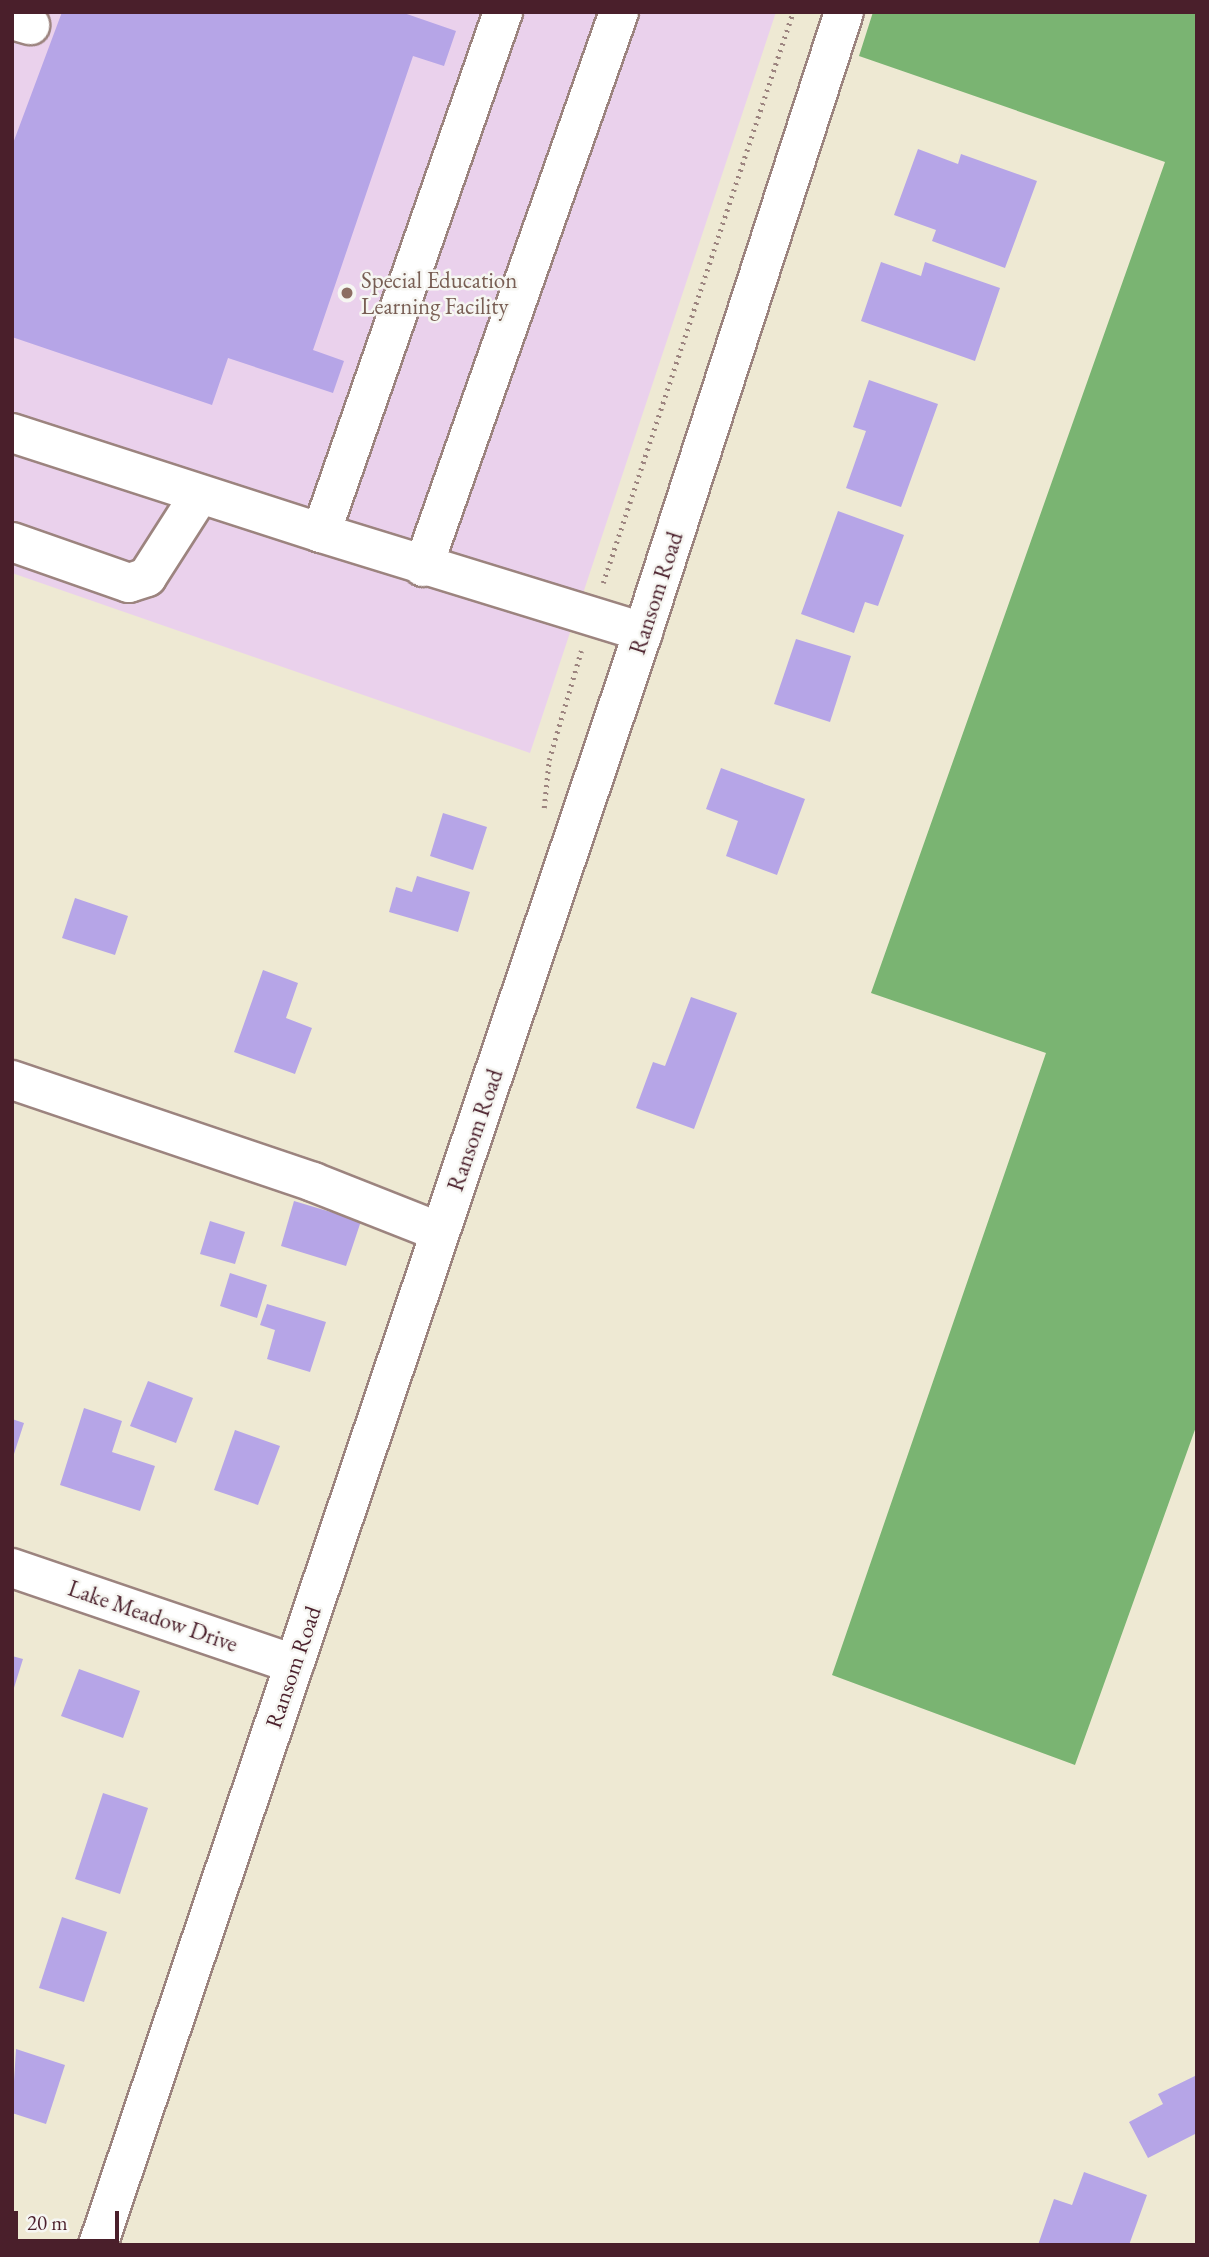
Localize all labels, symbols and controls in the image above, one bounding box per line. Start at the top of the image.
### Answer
place label: Special Education Learning Facility [361,266,517,320]
marker: Special Education Learning Facility [339,285,355,301]
street label: Ransom Road [623,528,689,658]
street label: Ransom Road [441,1065,509,1195]
street label: Lake Meadow Drive [65,1574,241,1658]
street label: Ransom Road [259,1602,327,1732]
scale bar [18,2198,122,2242]
text: 20 m [27,2209,68,2236]

